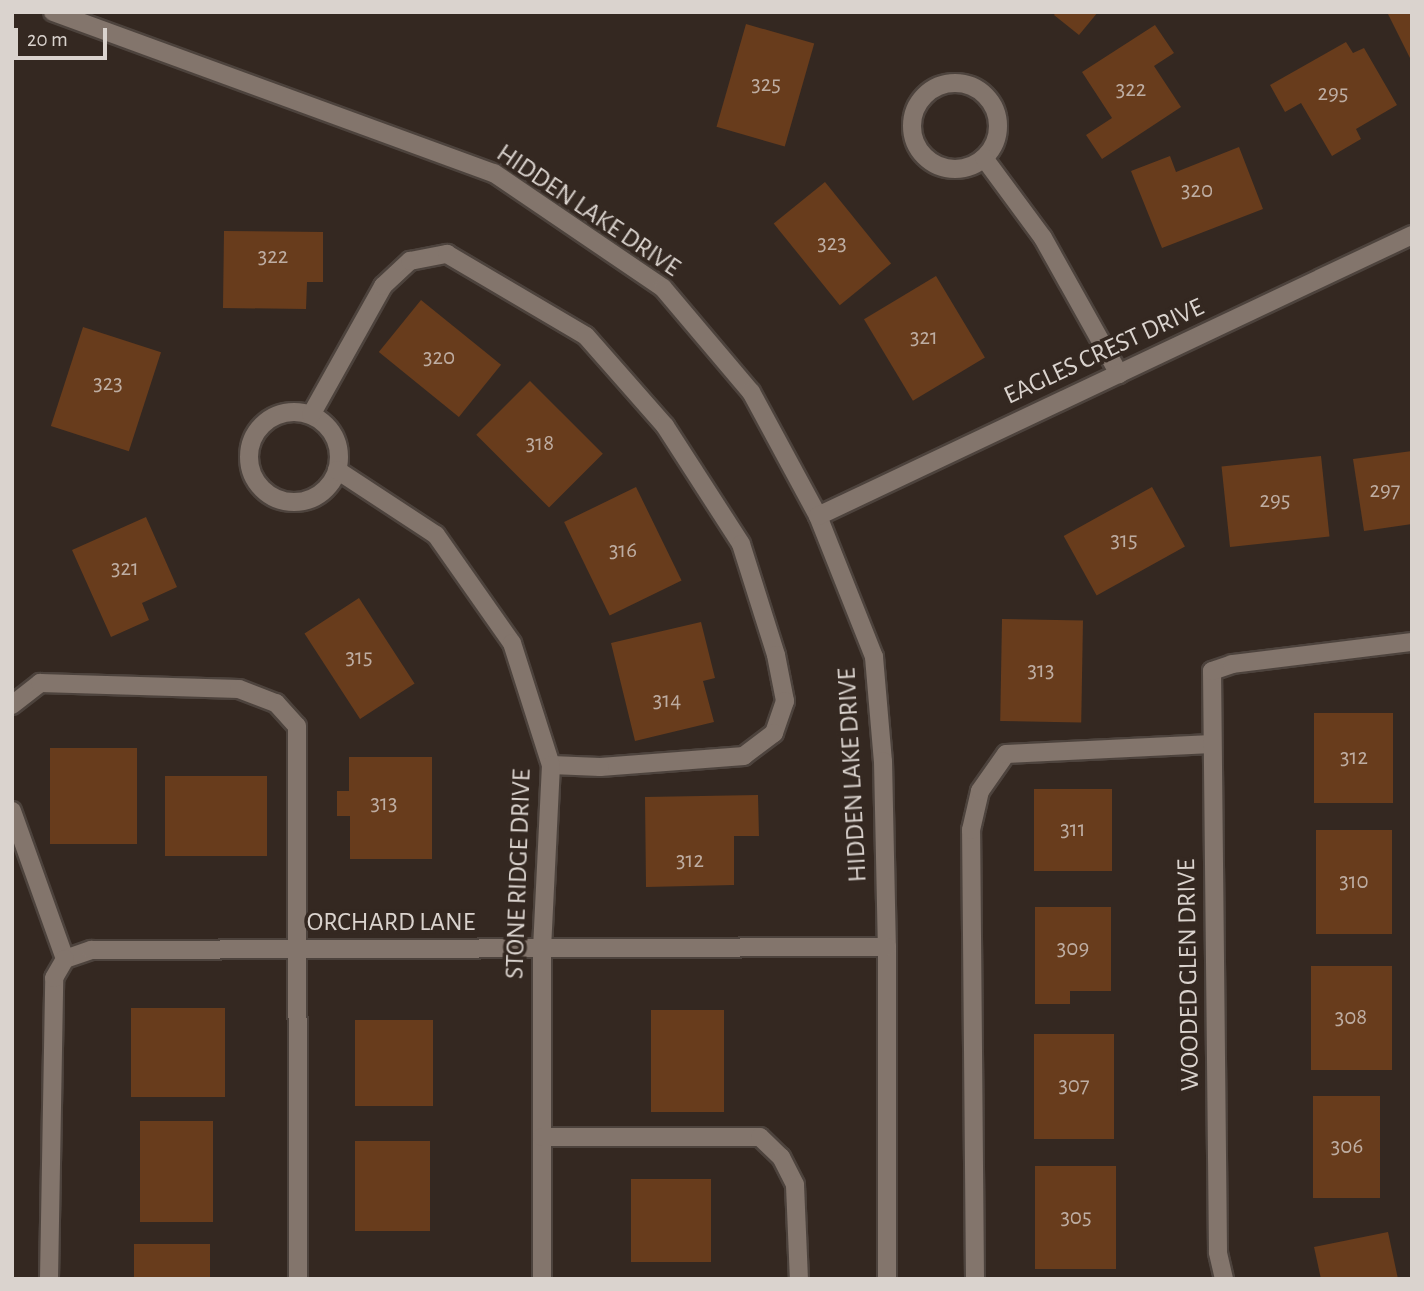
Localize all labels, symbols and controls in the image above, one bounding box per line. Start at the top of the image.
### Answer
scale bar [18,14,110,58]
text: 20 m [27,29,68,50]
house number: 325 [751,71,781,99]
house number: 322 [1116,76,1146,104]
house number: 295 [1318,80,1348,108]
street label: HIDDEN LAKE DRIVE [490,138,686,284]
house number: 320 [1181,177,1213,205]
house number: 323 [817,230,847,258]
house number: 322 [258,243,288,271]
street label: EAGLES CREST DRIVE [999,292,1209,412]
house number: 321 [910,324,938,352]
house number: 320 [423,344,455,372]
house number: 323 [93,370,123,398]
house number: 318 [526,430,554,458]
house number: 297 [1370,477,1400,505]
house number: 295 [1260,487,1290,515]
house number: 315 [1110,527,1138,555]
house number: 316 [609,537,637,565]
house number: 321 [111,555,139,583]
house number: 315 [345,644,373,672]
house number: 313 [1028,657,1054,685]
street label: HIDDEN LAKE DRIVE [832,667,874,883]
house number: 314 [653,687,681,715]
house number: 312 [1340,744,1368,772]
street label: STONE RIDGE DRIVE [500,768,538,980]
house number: 313 [371,790,397,818]
house number: 311 [1060,816,1086,844]
house number: 312 [676,847,704,875]
street label: WOODED GLEN DRIVE [1171,859,1207,1091]
house number: 310 [1339,868,1369,896]
street label: ORCHARD LANE [307,907,475,939]
house number: 309 [1057,935,1089,963]
house number: 308 [1335,1004,1367,1032]
house number: 307 [1058,1072,1090,1100]
house number: 306 [1331,1133,1363,1161]
house number: 305 [1060,1204,1092,1232]

